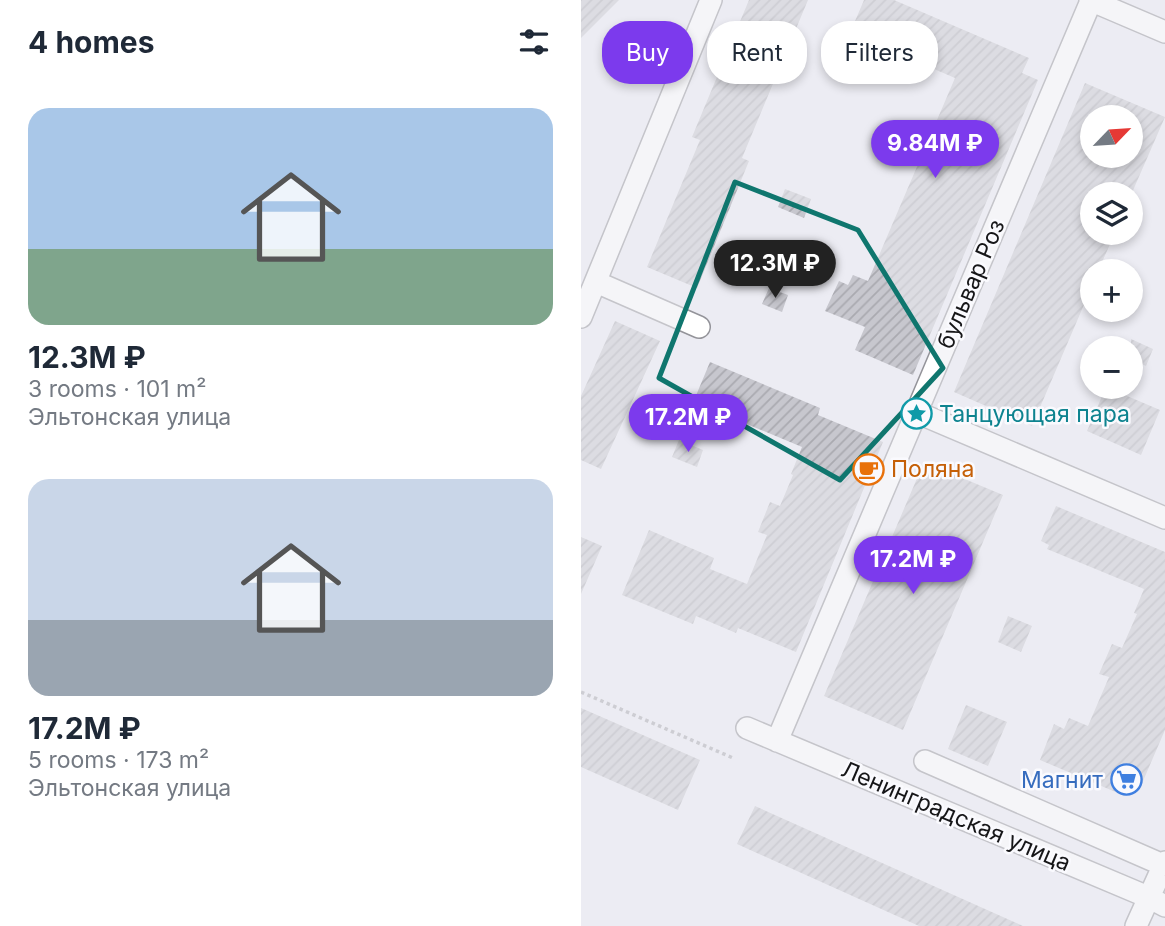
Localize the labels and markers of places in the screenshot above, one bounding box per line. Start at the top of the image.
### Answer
pin: 9.84M ₽ [870,120,1000,180]
pin: 12.3M ₽ [710,240,840,300]
pin: 17.2M ₽ [623,394,753,454]
place icon: Танцующая пара [899,397,933,431]
place label: Танцующая пара [939,400,1130,428]
cafe icon: Поляна [851,452,885,486]
place label: Поляна [891,455,974,483]
pin: 17.2M ₽ [848,536,978,596]
supermarket icon: Магнит [1109,763,1143,797]
place label: Магнит [1021,766,1103,794]

